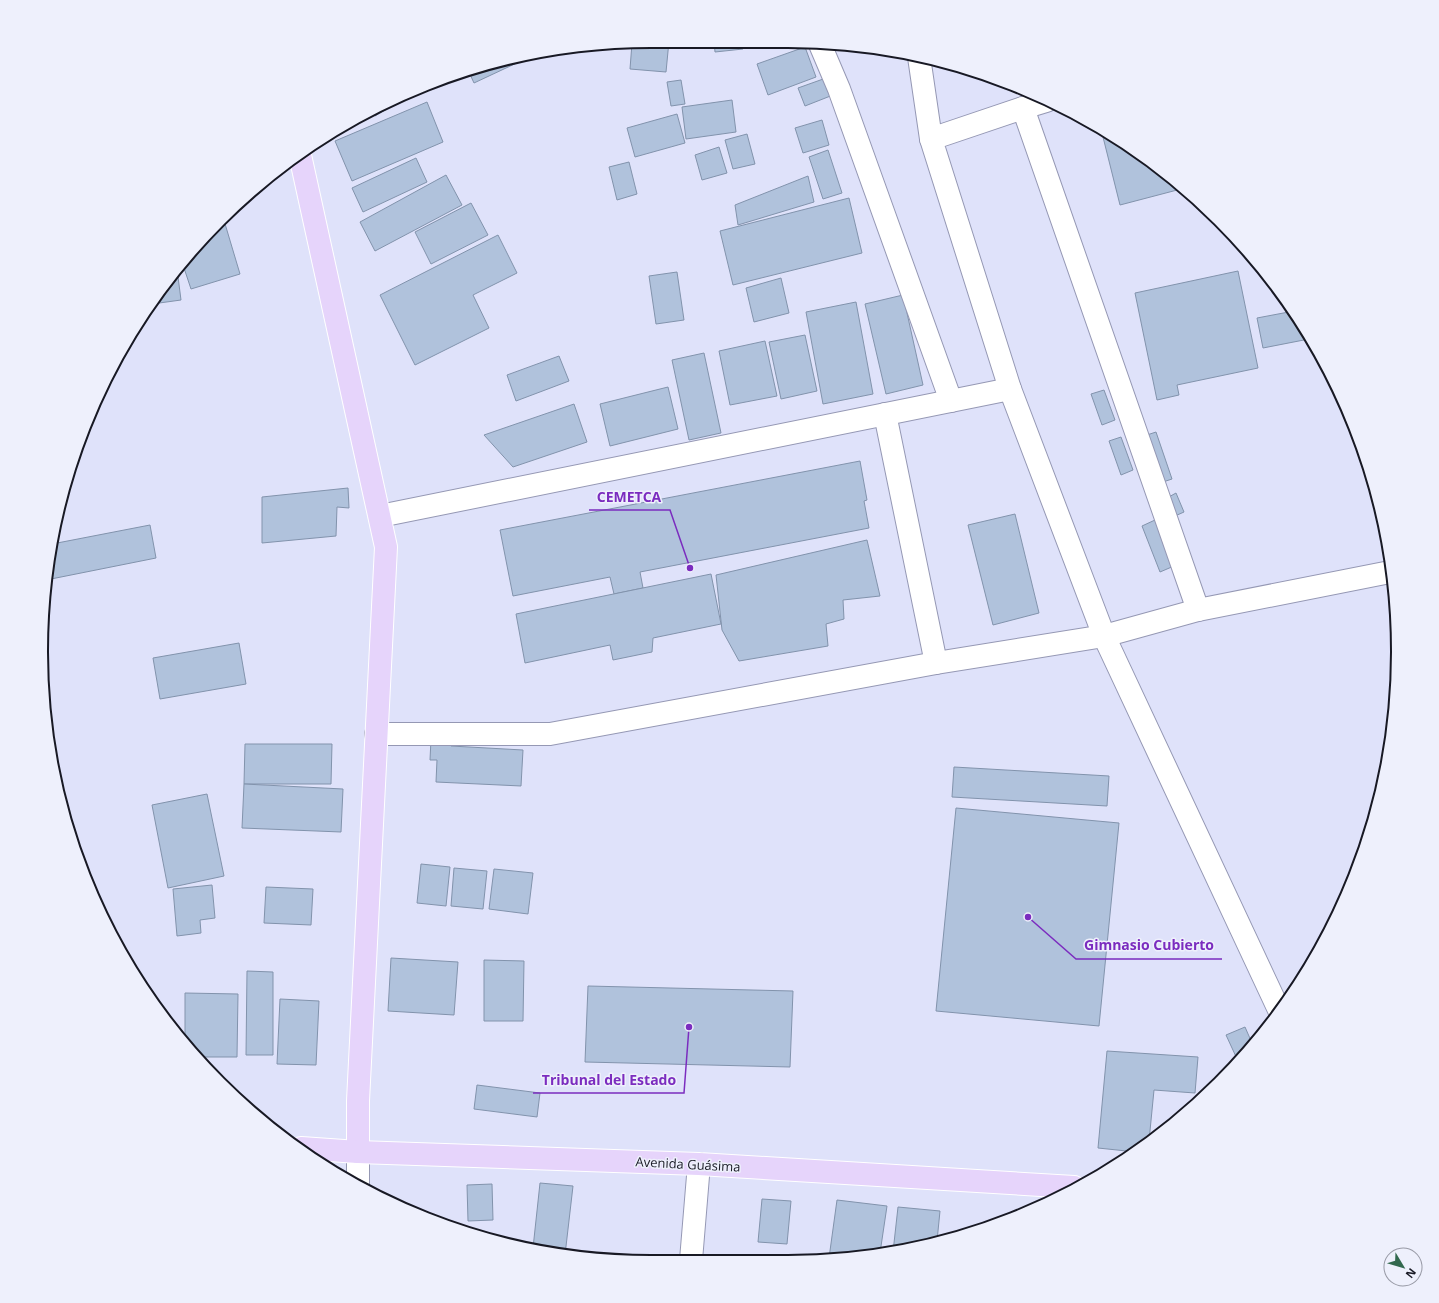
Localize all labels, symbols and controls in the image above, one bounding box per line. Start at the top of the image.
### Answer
callout: CEMETCA [589,484,670,510]
text: CEMETCA [597,487,662,506]
callout: Gimnasio Cubierto [1076,933,1222,959]
text: Gimnasio Cubierto [1084,935,1214,954]
callout: Tribunal del Estado [533,1067,684,1093]
text: Tribunal del Estado [542,1070,676,1089]
street label: Avenida Guásima [635,1152,741,1176]
north arrow [1383,1247,1423,1287]
text: N [1403,1265,1420,1282]

